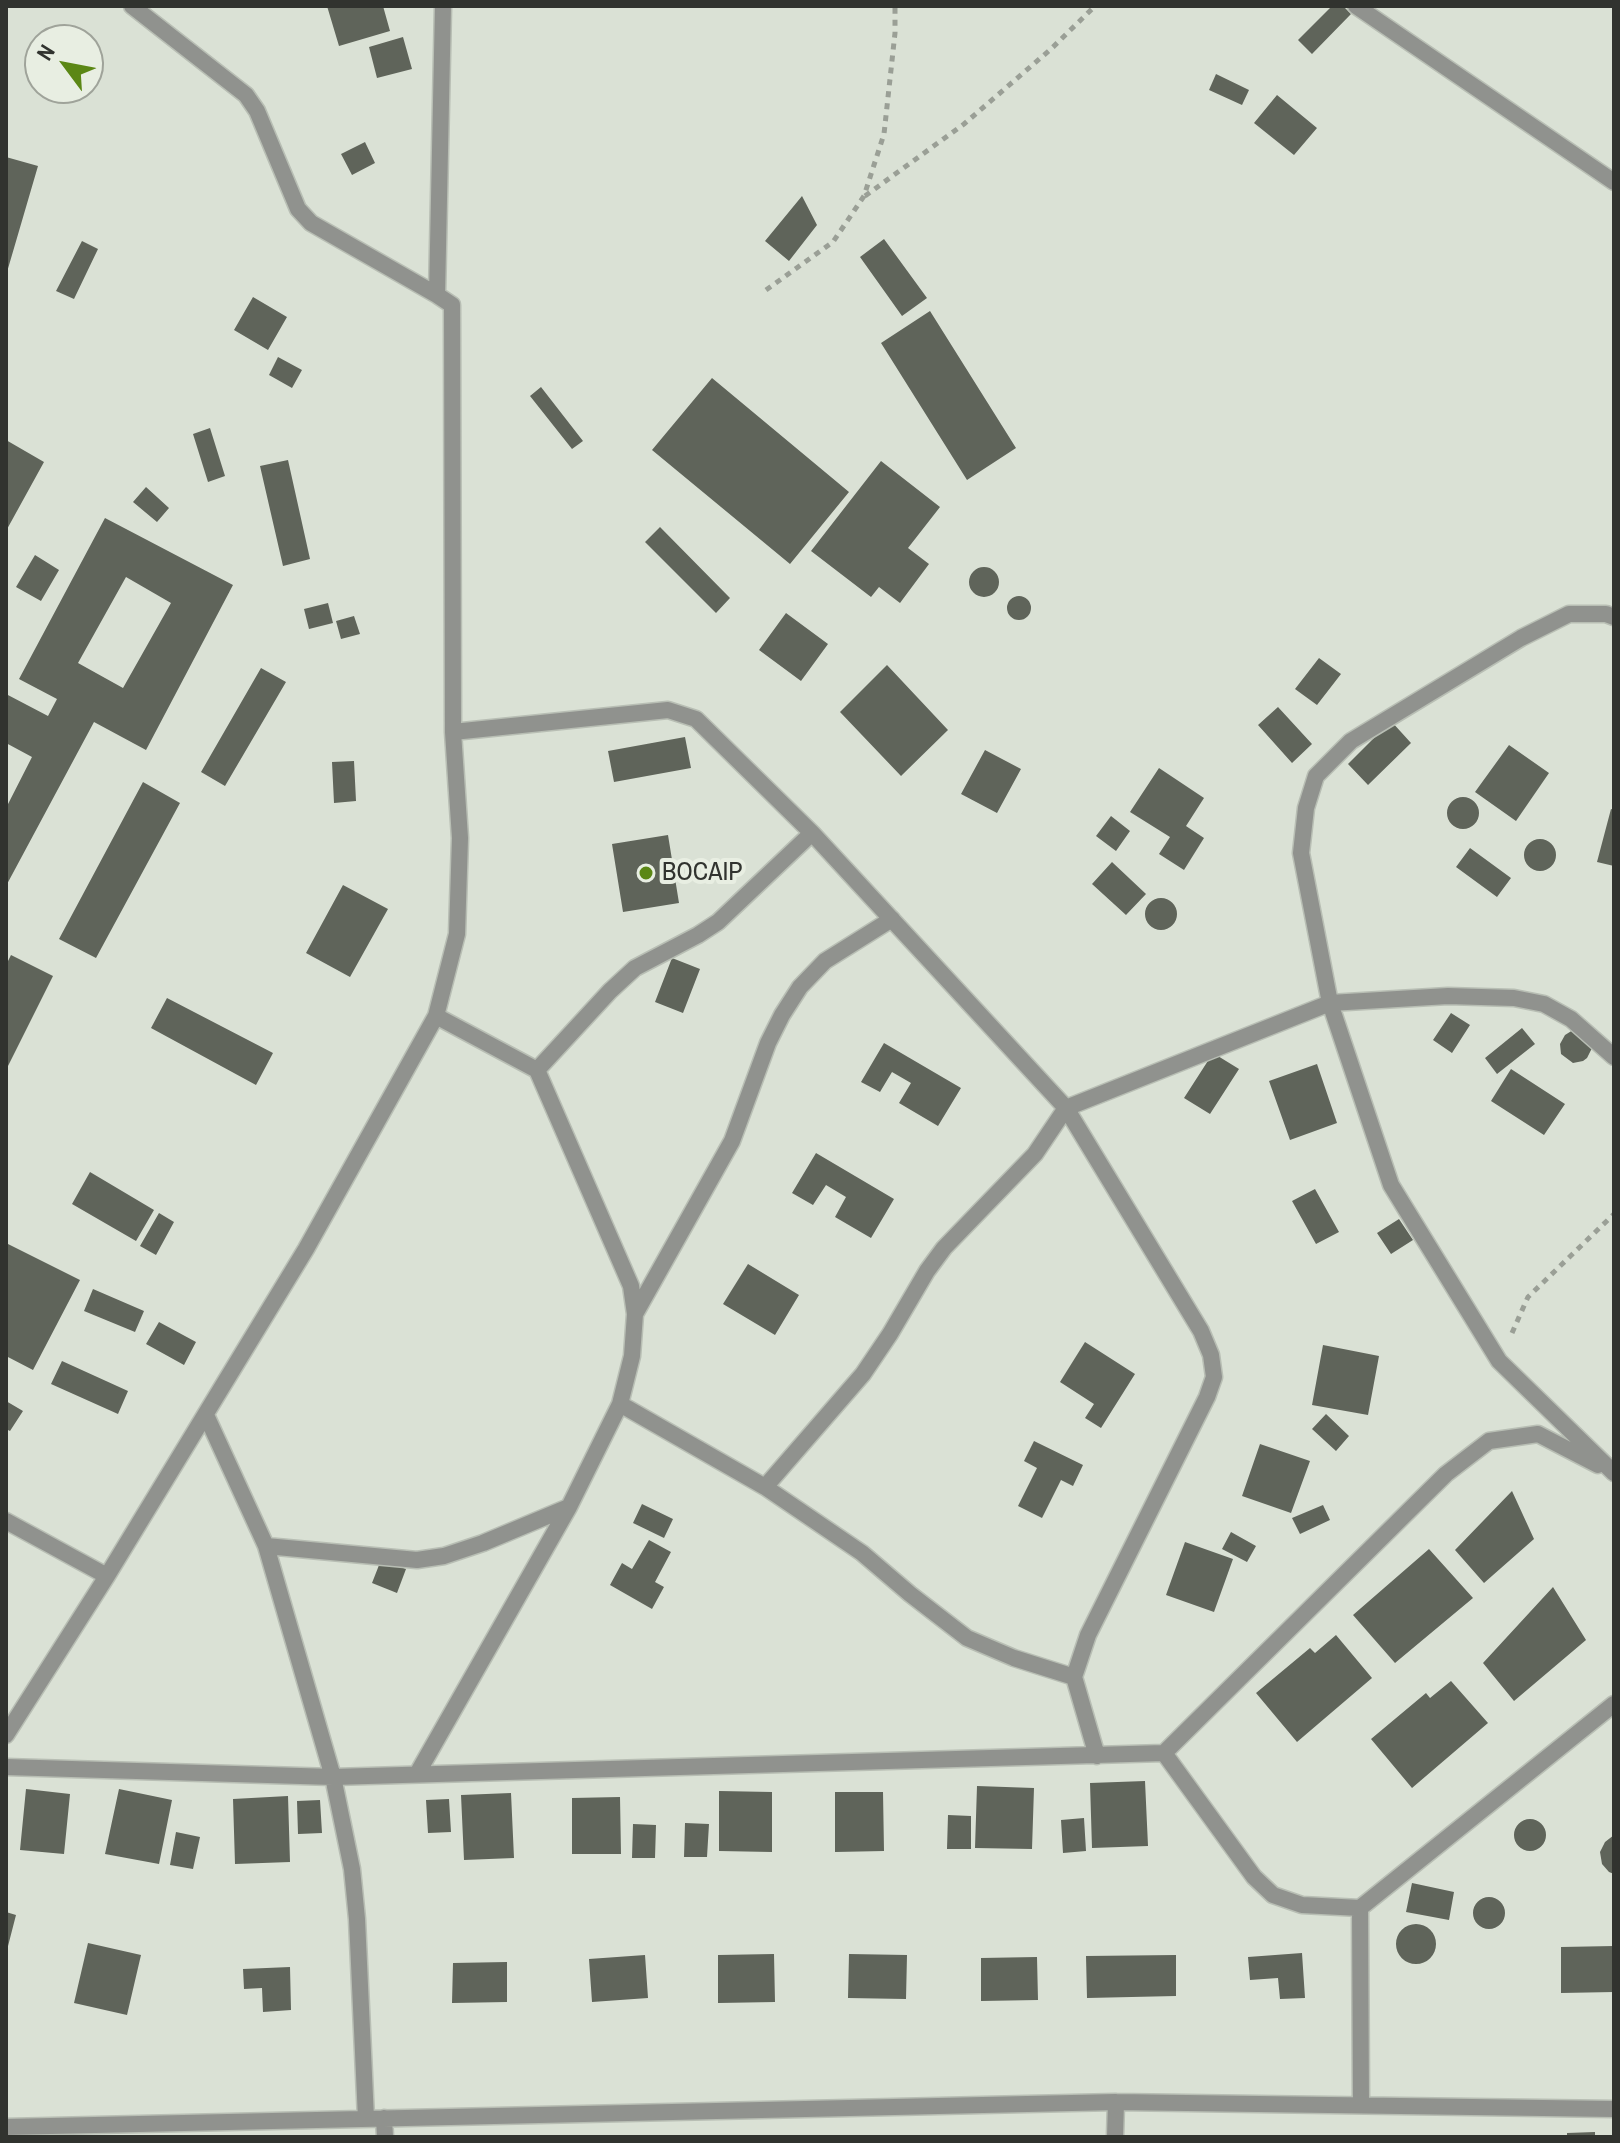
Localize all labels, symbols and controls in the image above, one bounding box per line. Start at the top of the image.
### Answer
north arrow [24,24,104,104]
text: N [29,39,62,66]
place label: BOCAIP [662,857,743,889]
marker: BOCAIP [637,864,655,882]

